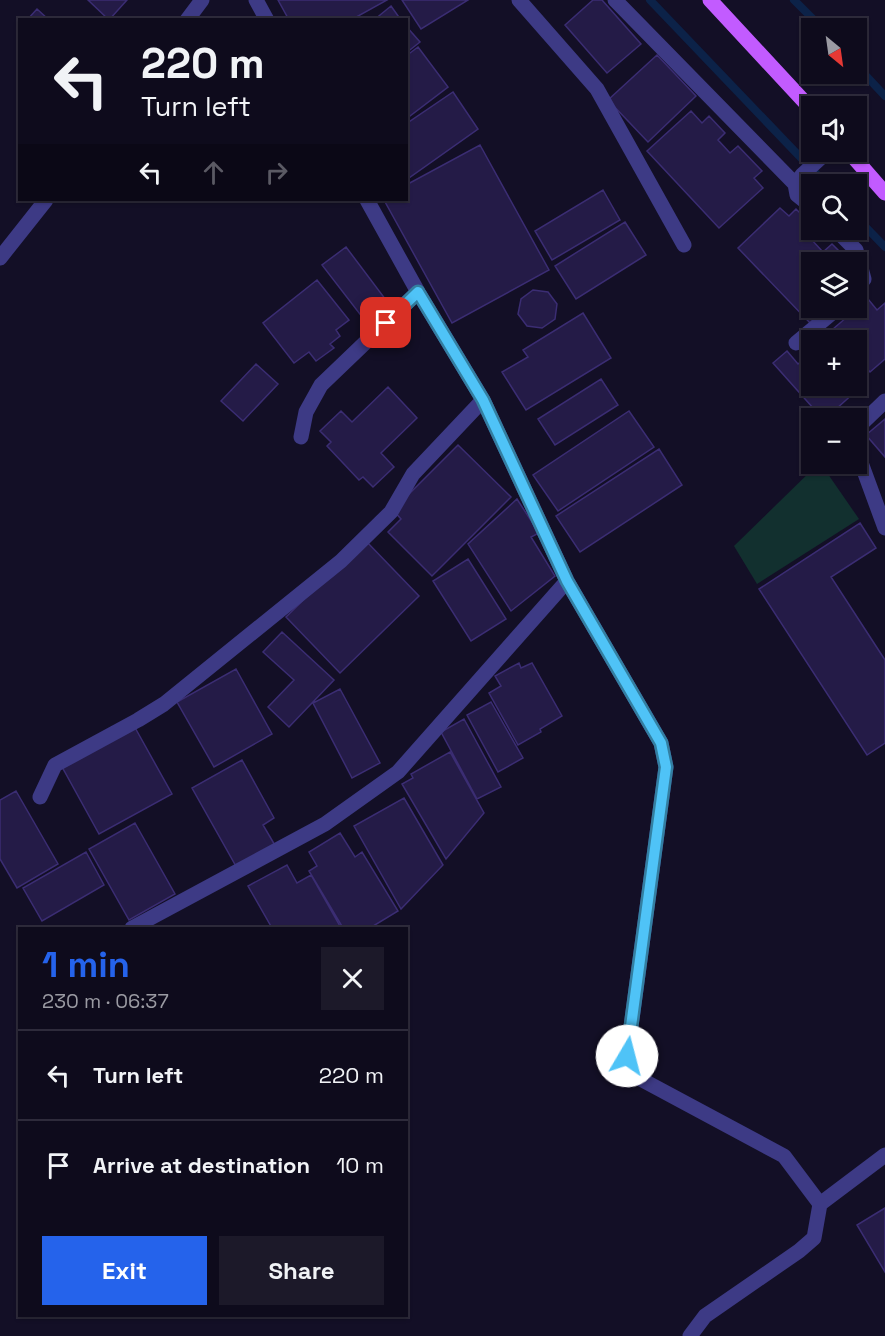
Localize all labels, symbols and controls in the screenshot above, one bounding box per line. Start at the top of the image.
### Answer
north arrow [801,18,867,84]
map controls [801,18,867,474]
text: 220 m [141,37,265,90]
icon: left [42,42,120,120]
text: Turn left [141,89,251,124]
button: sound [801,96,867,162]
icon: left [134,156,167,189]
icon: ahead [197,156,230,189]
icon: right [260,156,293,189]
button: search [801,174,867,240]
button: layers [801,252,867,318]
pin [360,297,411,348]
icon: arrive [369,306,402,339]
button: + [801,330,867,396]
button: − [801,408,867,474]
text: 1 min [42,942,130,988]
button: close [321,947,384,1010]
text: 230 m · 06:37 [42,988,169,1014]
position arrow [595,1024,659,1088]
icon: left [42,1059,75,1092]
text: Turn left [93,1061,183,1089]
text: 220 m [319,1061,384,1089]
icon: arrive [42,1149,75,1182]
text: Arrive at destination [93,1151,310,1179]
text: 10 m [336,1151,384,1179]
button: Exit [42,1236,207,1305]
button: Share [219,1236,384,1305]

